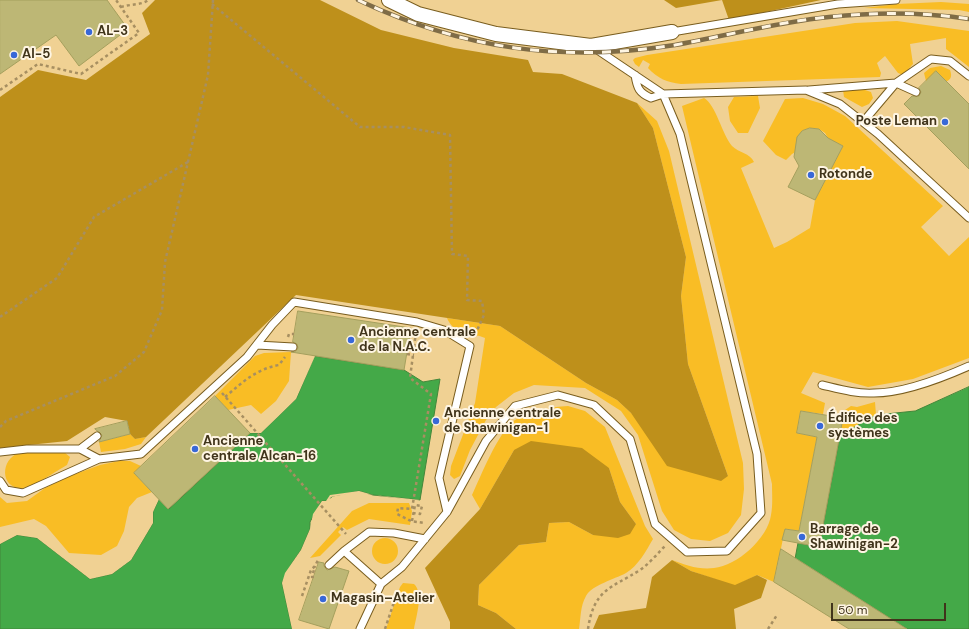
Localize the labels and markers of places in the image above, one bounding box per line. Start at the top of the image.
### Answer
place label: AL-3 [97,24,128,40]
marker: AL-3 [84,27,94,37]
place label: Al-5 [22,47,50,63]
marker: Al-5 [9,50,19,60]
place label: Poste Leman [856,114,937,130]
marker: Poste Leman [940,117,950,127]
place label: Rotonde [819,167,872,183]
marker: Rotonde [806,170,816,180]
place label: Ancienne centrale de la N.A.C. [359,325,476,356]
marker: Ancienne centrale de la N.A.C. [346,335,356,345]
place label: Ancienne centrale de Shawinigan-1 [444,406,561,437]
place label: Édifice des systèmes [828,411,898,442]
marker: Ancienne centrale de Shawinigan-1 [431,416,441,426]
marker: Édifice des systèmes [815,421,825,431]
place label: Ancienne centrale Alcan-16 [203,434,316,465]
marker: Ancienne centrale Alcan-16 [190,444,200,454]
place label: Barrage de Shawinigan-2 [810,522,898,553]
marker: Barrage de Shawinigan-2 [797,532,807,542]
place label: Magasin–Atelier [331,591,435,607]
marker: Magasin–Atelier [318,594,328,604]

